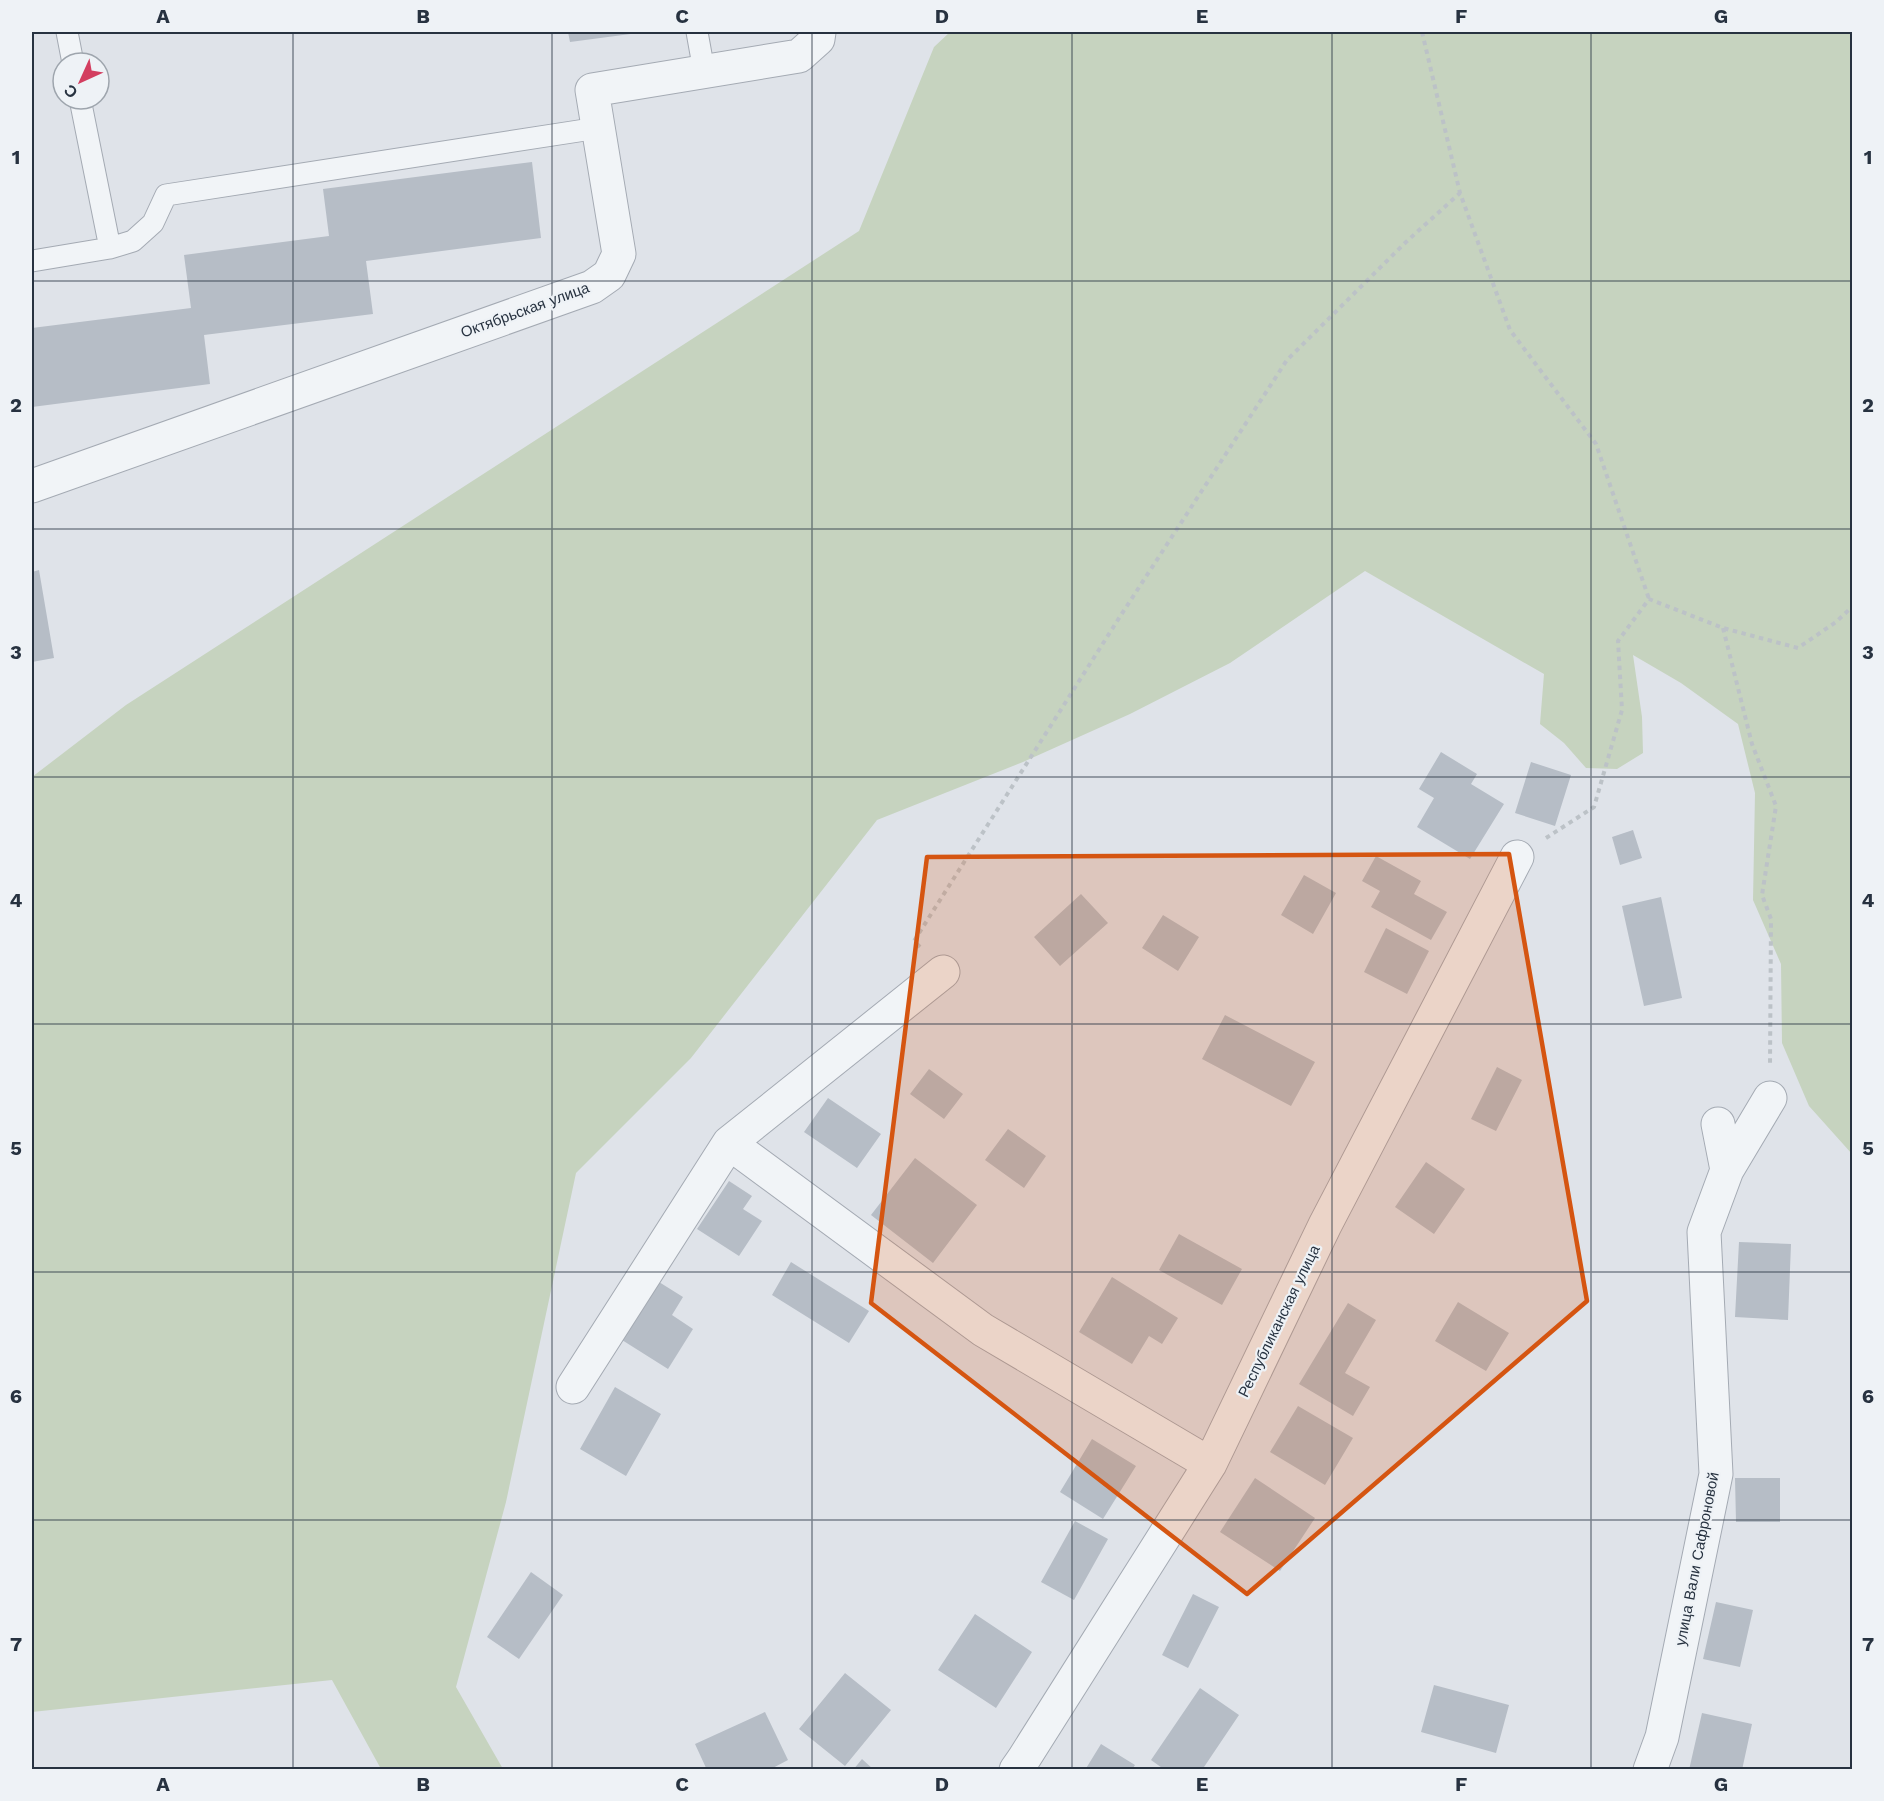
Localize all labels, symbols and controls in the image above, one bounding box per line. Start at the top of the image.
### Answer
text: A [156,4,170,28]
text: B [416,4,430,28]
text: C [675,4,689,28]
text: D [935,4,949,28]
text: E [1196,4,1208,28]
text: F [1455,4,1467,28]
text: G [1714,4,1728,28]
north arrow [51,51,111,111]
text: С [60,80,82,102]
text: 1 [12,145,20,169]
text: 1 [1864,145,1872,169]
street label: Октябрьская улица [458,278,592,342]
text: 2 [10,393,22,417]
text: 2 [1862,393,1874,417]
text: 3 [10,640,22,664]
text: 3 [1862,640,1874,664]
text: 4 [10,888,23,912]
text: 4 [1862,888,1875,912]
text: 5 [10,1136,22,1160]
text: 5 [1862,1136,1874,1160]
street label: Республиканская улица [1234,1242,1324,1400]
text: 6 [10,1384,22,1408]
text: 6 [1862,1384,1874,1408]
street label: улица Вали Сафроновой [1671,1471,1723,1647]
text: 7 [10,1632,22,1656]
text: 7 [1862,1632,1874,1656]
text: A [156,1772,170,1796]
text: B [416,1772,430,1796]
text: C [675,1772,689,1796]
text: D [935,1772,949,1796]
text: E [1196,1772,1208,1796]
text: F [1455,1772,1467,1796]
text: G [1714,1772,1728,1796]

